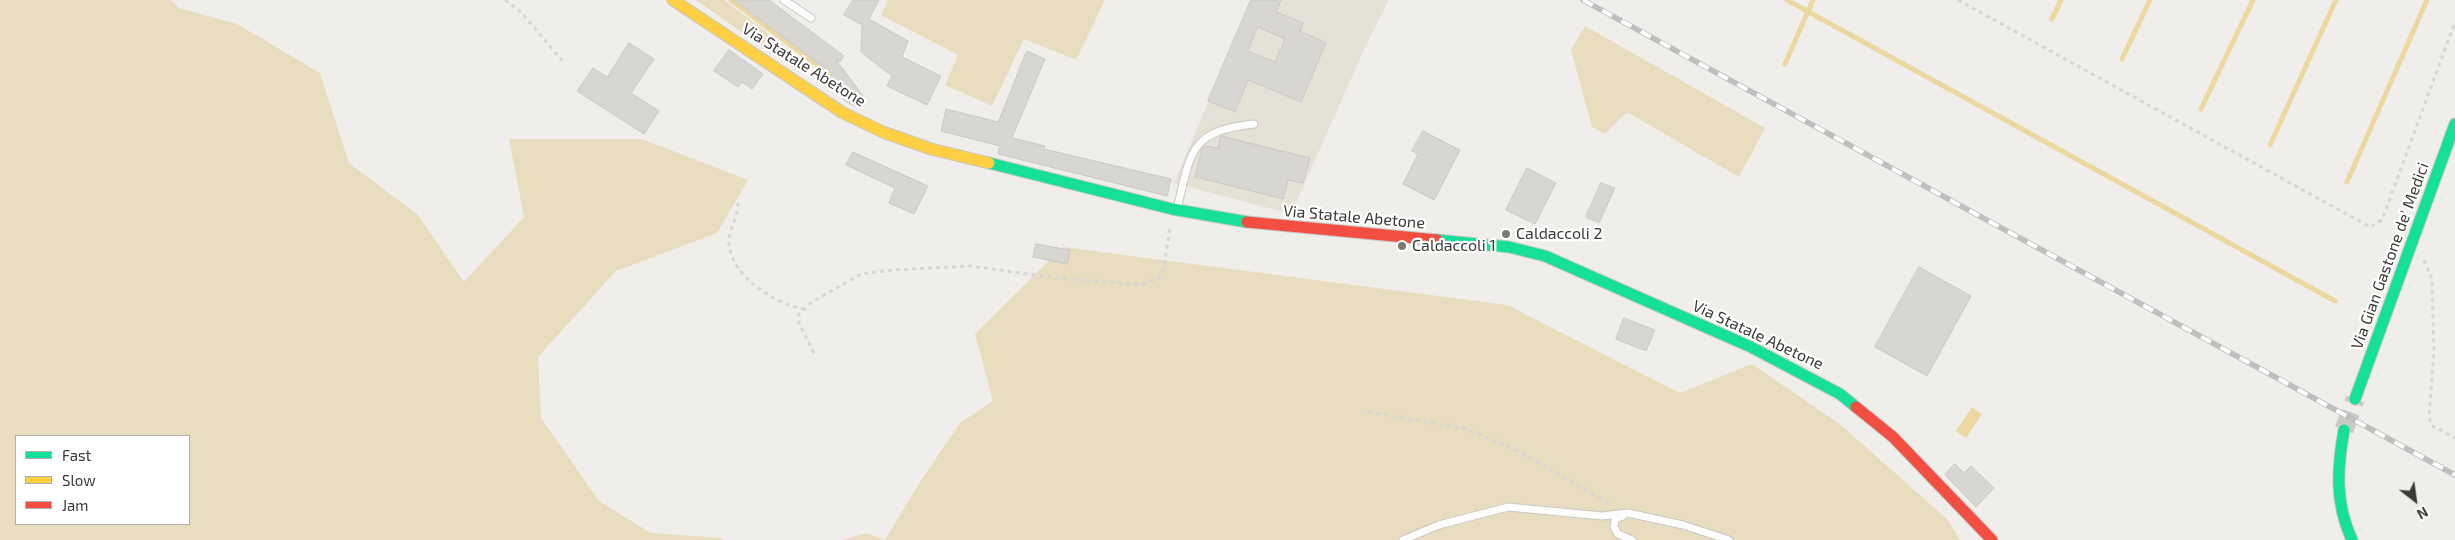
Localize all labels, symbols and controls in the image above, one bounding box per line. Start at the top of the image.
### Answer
street label: Via Statale Abetone [739,19,869,111]
street label: Via Gian Gastone de' Medici [2347,160,2433,352]
street label: Via Statale Abetone [1282,201,1426,233]
place label: Caldaccoli 2 [1516,224,1602,244]
marker: Caldaccoli 2 [1500,228,1512,240]
place label: Caldaccoli 1 [1412,236,1496,256]
marker: Caldaccoli 1 [1396,240,1408,252]
street label: Via Statale Abetone [1689,296,1827,374]
legend [15,435,190,525]
text: Fast [62,446,91,464]
text: Slow [62,471,96,489]
north arrow [2390,475,2440,525]
text: Jam [62,496,88,514]
text: N [2414,504,2431,523]

